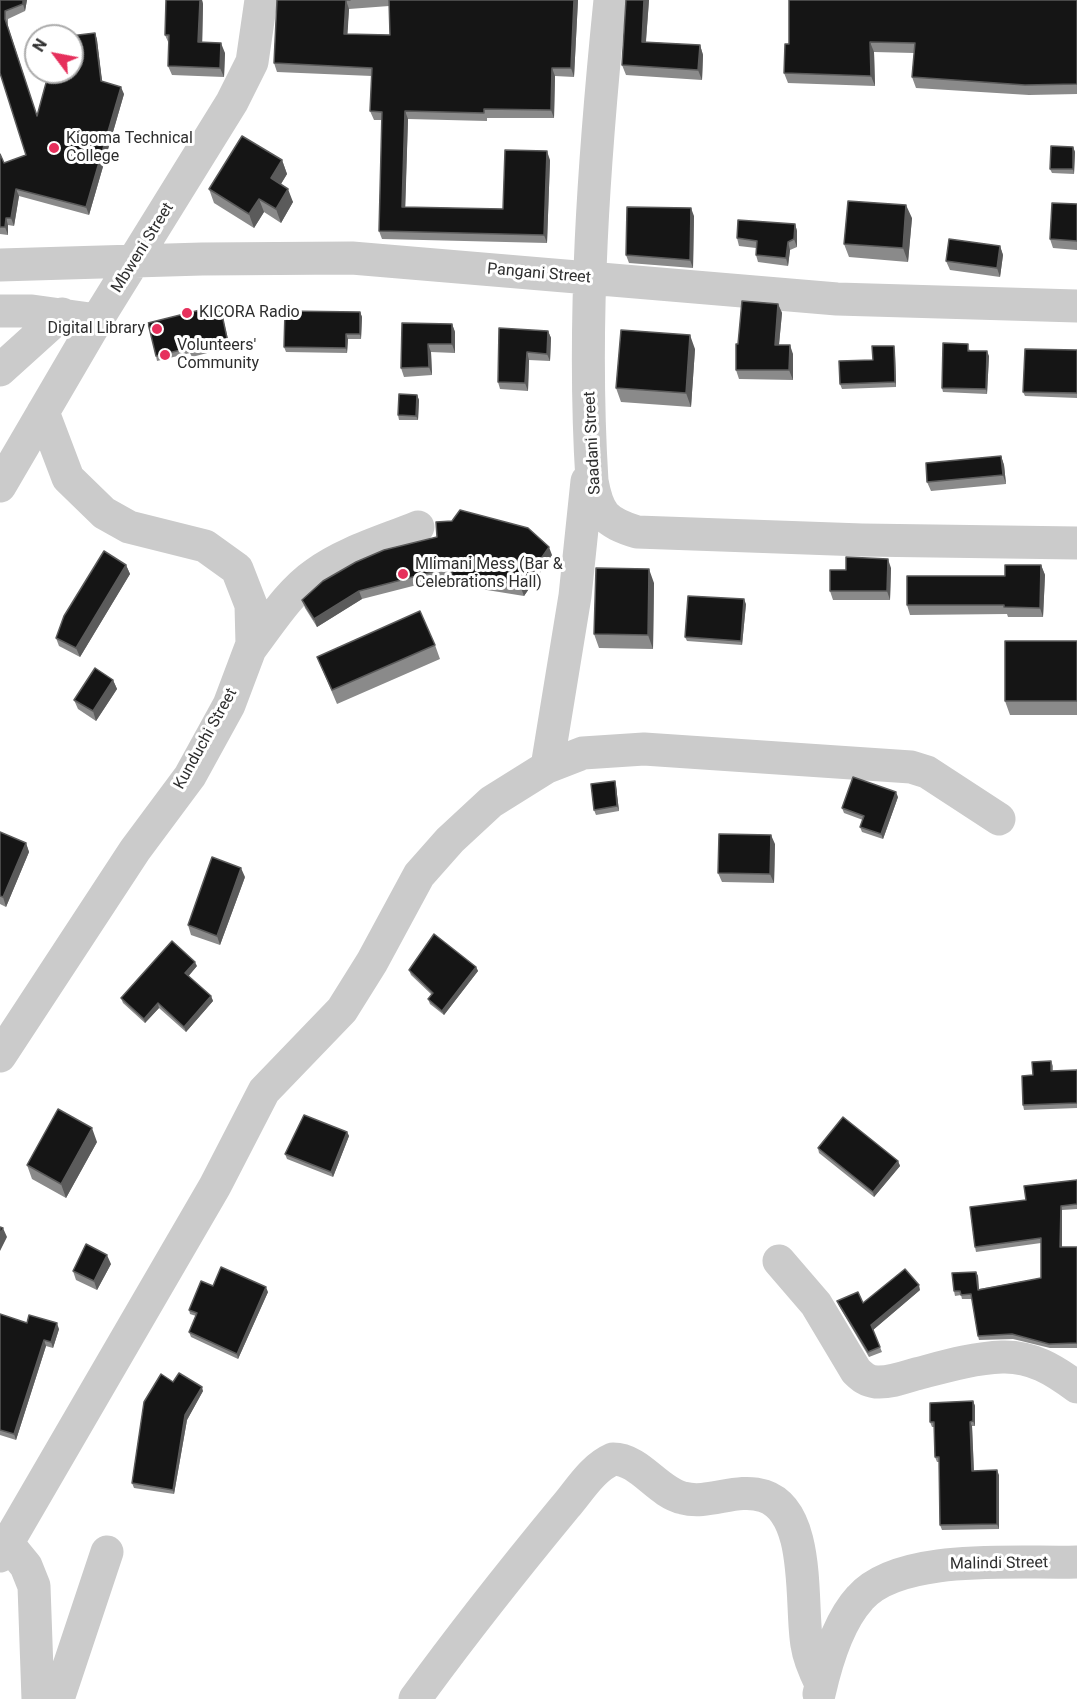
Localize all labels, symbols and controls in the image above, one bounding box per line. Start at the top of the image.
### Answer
north arrow [24,24,84,84]
text: N [29,35,51,55]
place label: Kigoma Technical College [66,129,193,167]
marker: Kigoma Technical College [47,141,61,155]
street label: Mbweni Street [108,200,178,296]
street label: Pangani Street [486,260,592,288]
place label: KICORA Radio [199,303,300,323]
marker: KICORA Radio [180,306,194,320]
place label: Digital Library [48,319,145,339]
marker: Digital Library [150,322,164,336]
place label: Volunteers' Community [177,336,259,374]
marker: Volunteers' Community [158,348,172,362]
street label: Saadani Street [581,391,605,495]
place label: Mlimani Mess (Bar & Celebrations Hall) [415,555,563,593]
marker: Mlimani Mess (Bar & Celebrations Hall) [396,567,410,581]
street label: Kunduchi Street [170,685,242,793]
street label: Malindi Street [950,1554,1048,1574]

